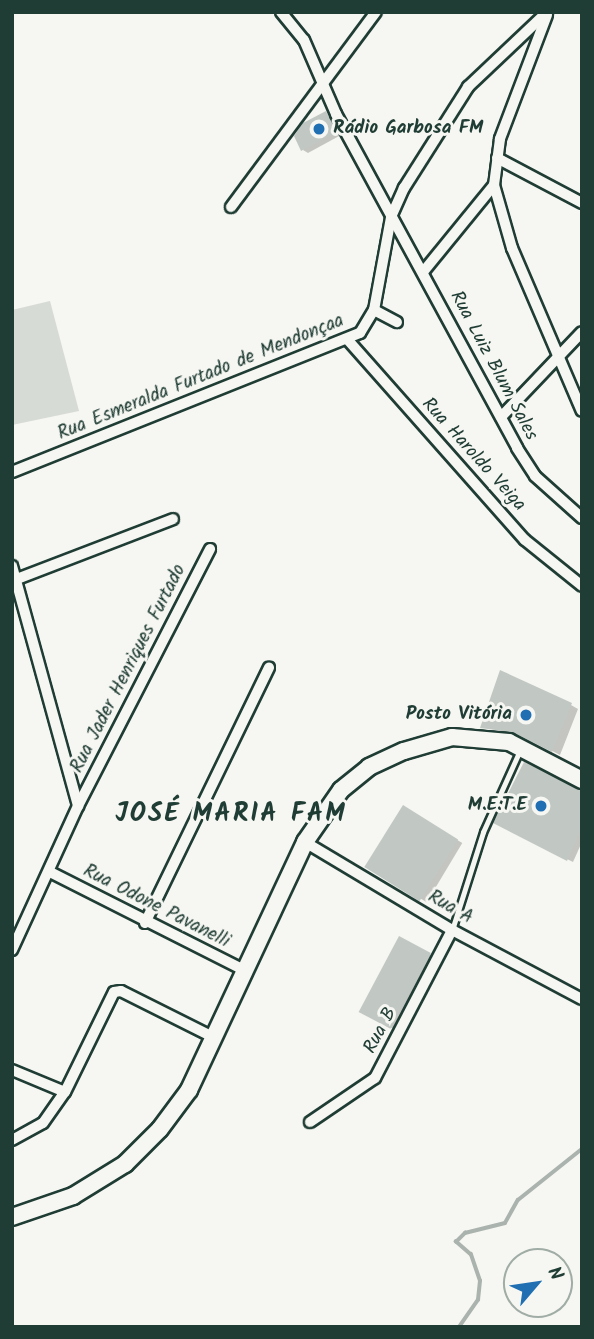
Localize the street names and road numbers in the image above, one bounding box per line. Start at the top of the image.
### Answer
street label: Rua Luiz Blum Sales [444,287,542,445]
street label: Rua Esmeralda Furtado de Mendonçaa [55,310,347,446]
street label: Rua Haroldo Veiga [416,394,530,516]
street label: Rua Jader Henriques Furtado [66,561,192,777]
street label: Rua Odone Pavanelli [79,860,233,954]
street label: Rua A [423,886,477,930]
street label: Rua B [359,1004,403,1058]

